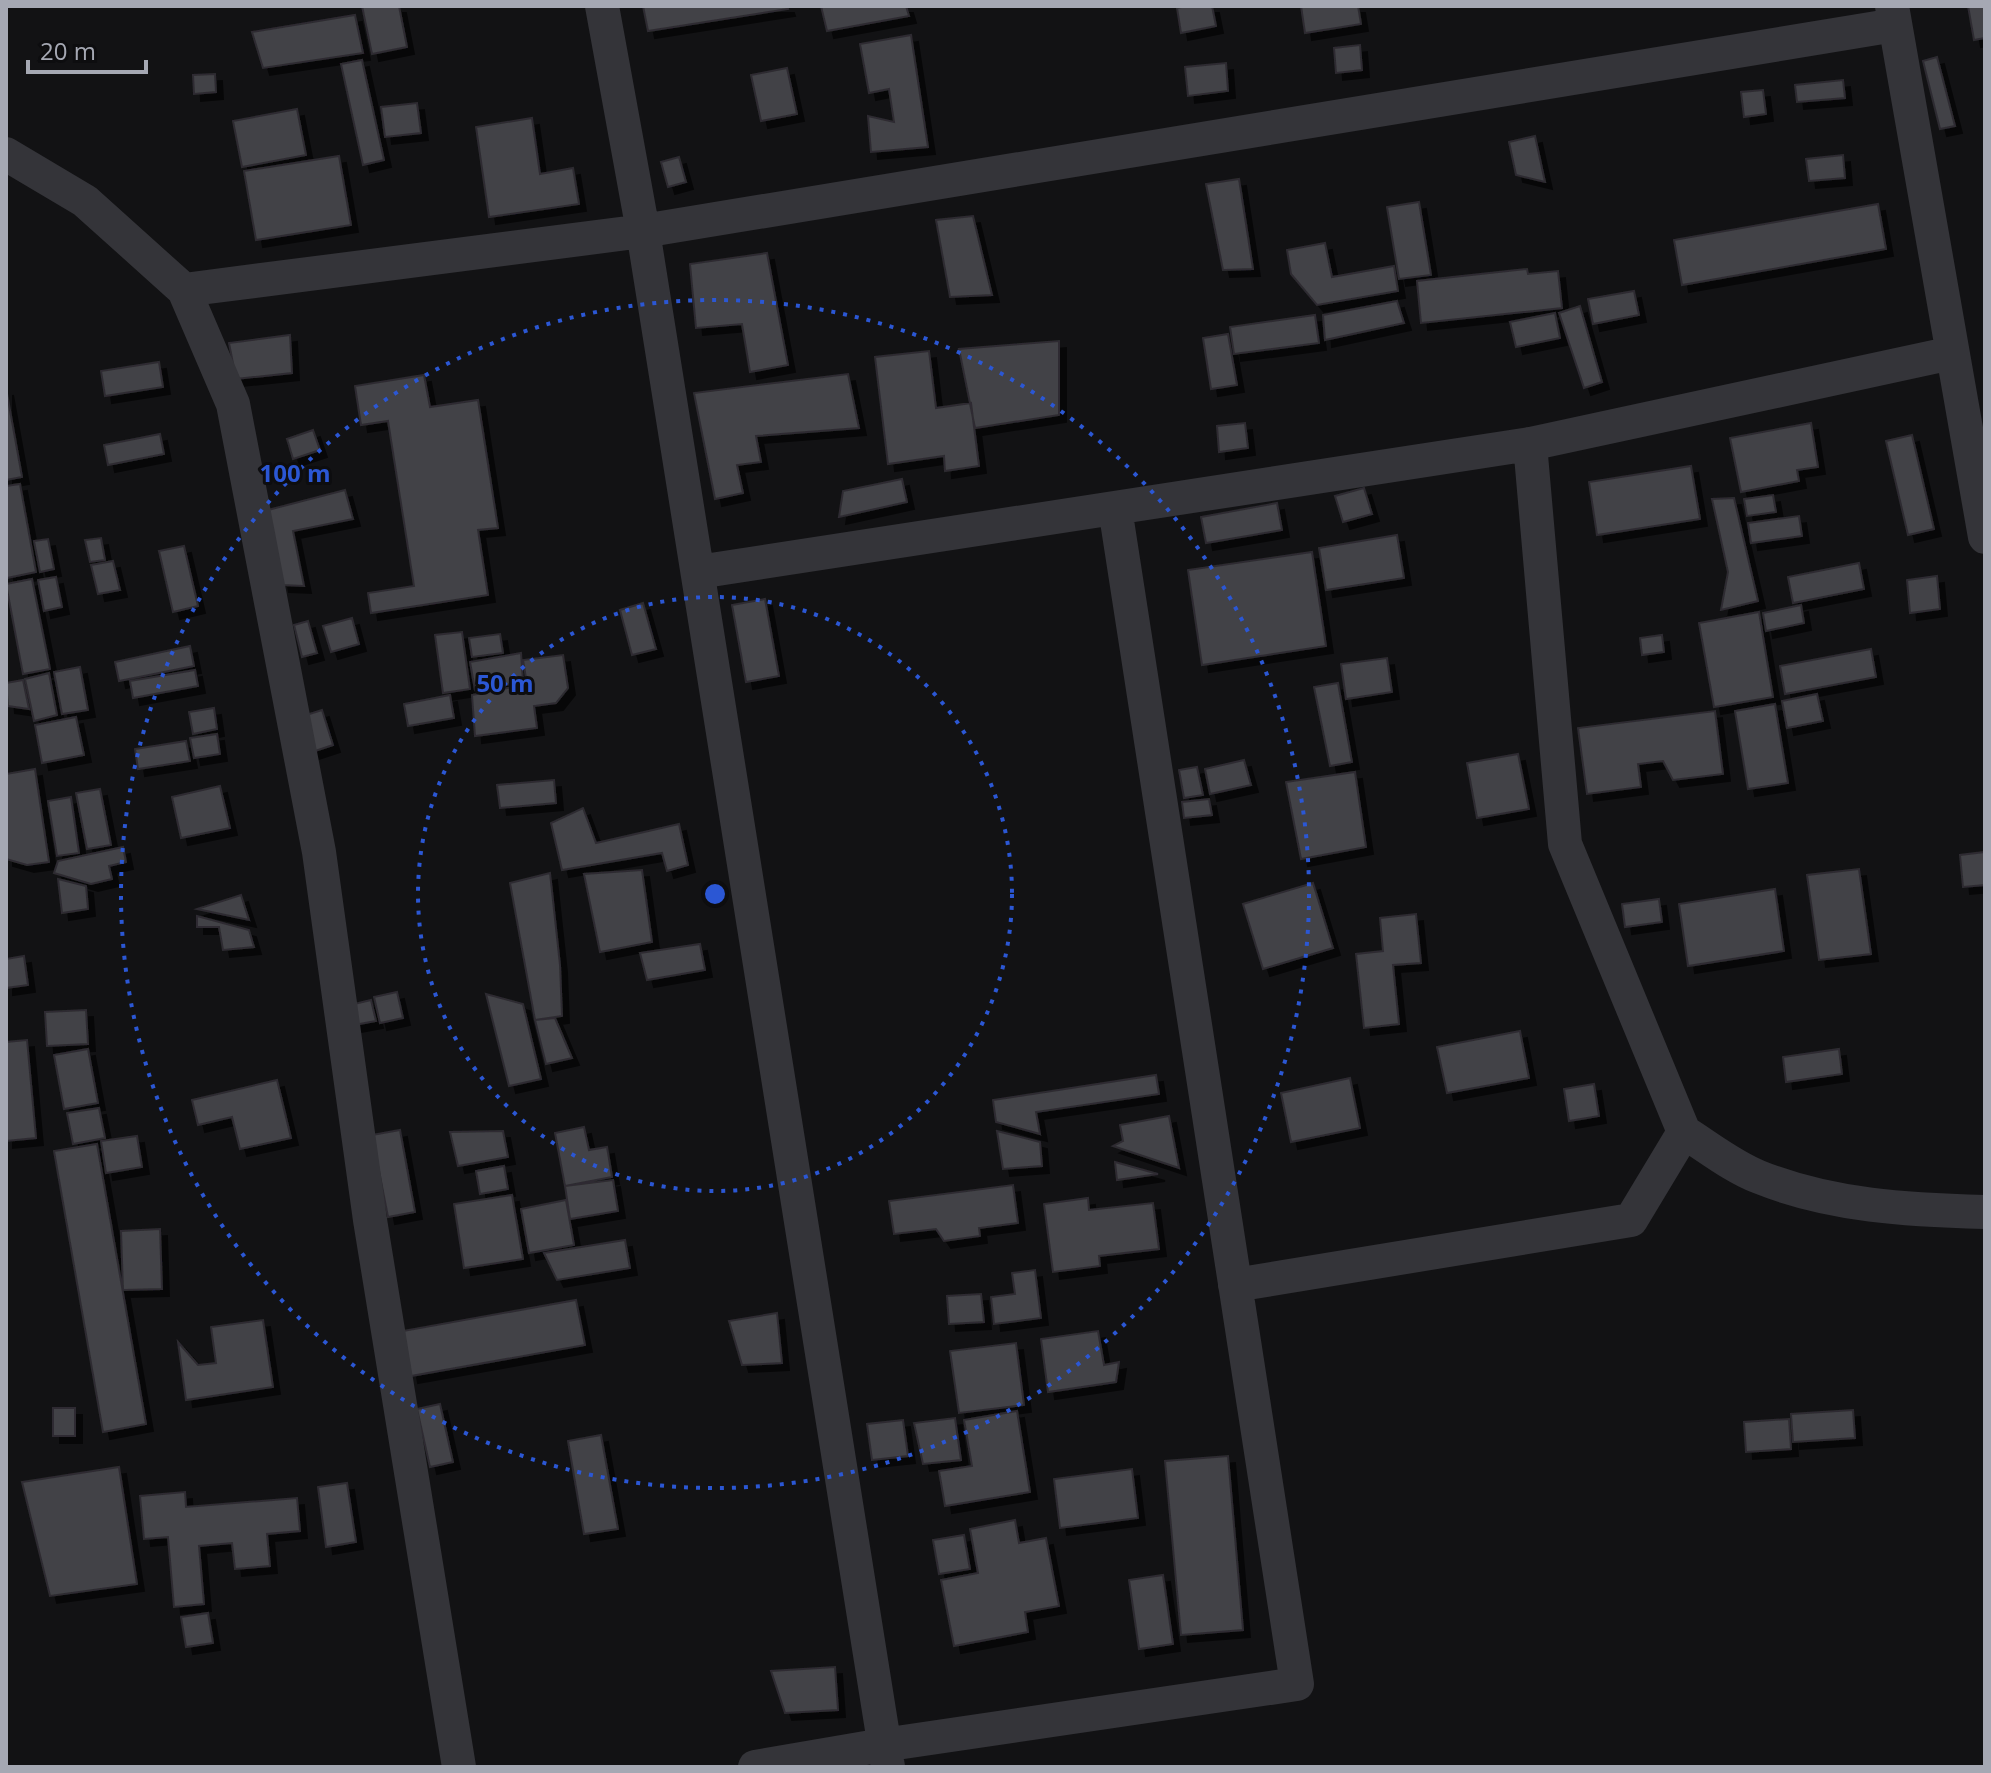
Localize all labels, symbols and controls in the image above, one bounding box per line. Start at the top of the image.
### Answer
scale bar [28,24,146,74]
text: 20 m [40,34,96,67]
text: 100 m [260,456,330,489]
text: 50 m [476,666,534,699]
centre of rings [701,880,729,908]

